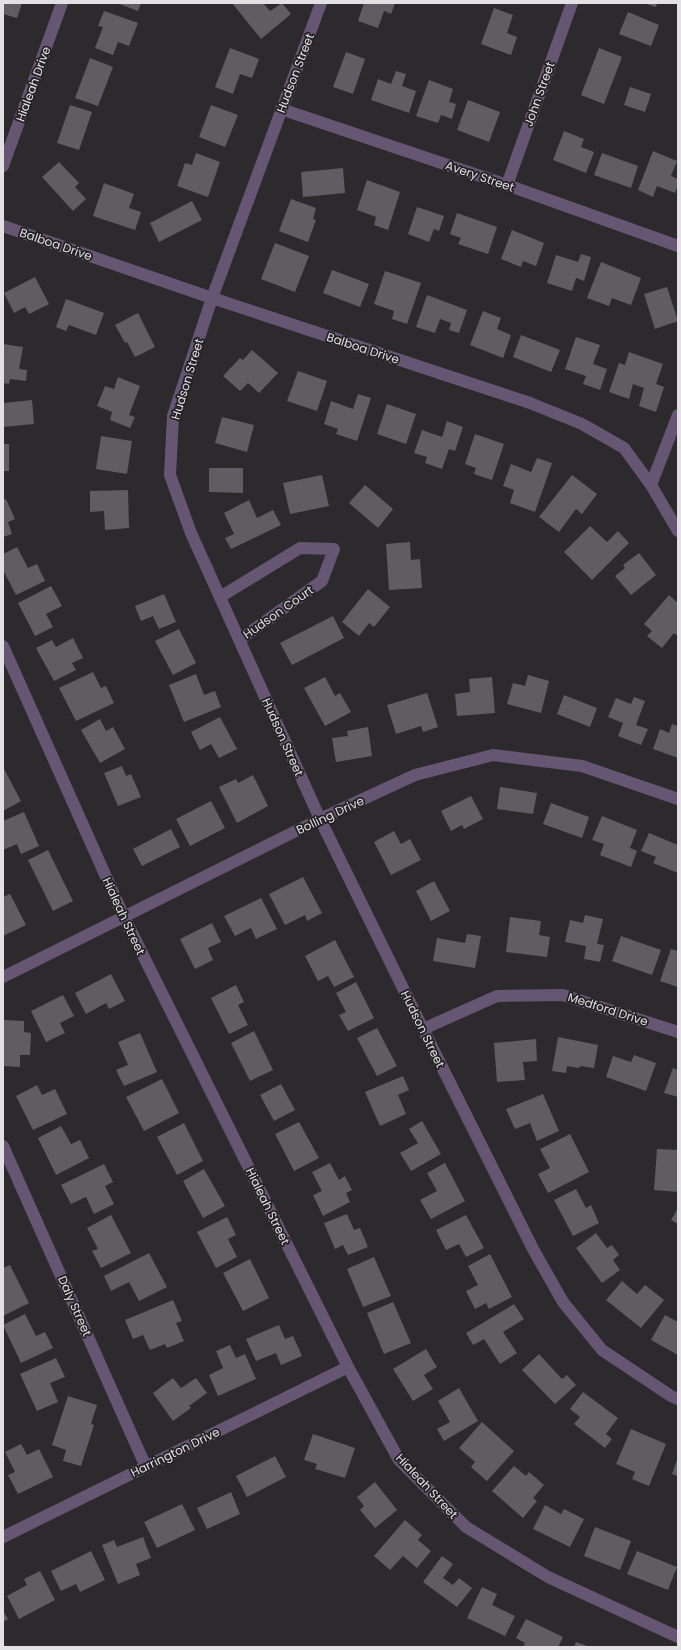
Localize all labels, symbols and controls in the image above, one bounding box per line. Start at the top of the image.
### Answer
street label: Hudson Street [272,31,318,115]
street label: Hialeah Drive [12,44,54,124]
street label: John Street [519,59,559,129]
street label: Avery Street [443,156,517,196]
street label: Balboa Drive [17,224,95,264]
street label: Balboa Drive [324,328,402,368]
street label: Hudson Street [167,336,207,422]
street label: Hudson Court [239,581,317,643]
street label: Hudson Street [258,695,308,779]
street label: Bolling Drive [293,792,367,838]
street label: Hialeah Street [99,874,149,958]
street label: Hudson Street [397,987,449,1071]
street label: Medford Drive [566,988,650,1030]
street label: Hialeah Street [242,1165,294,1247]
street label: Daly Street [54,1273,96,1339]
street label: Harrington Drive [128,1423,222,1481]
street label: Hialeah Street [392,1450,462,1522]

